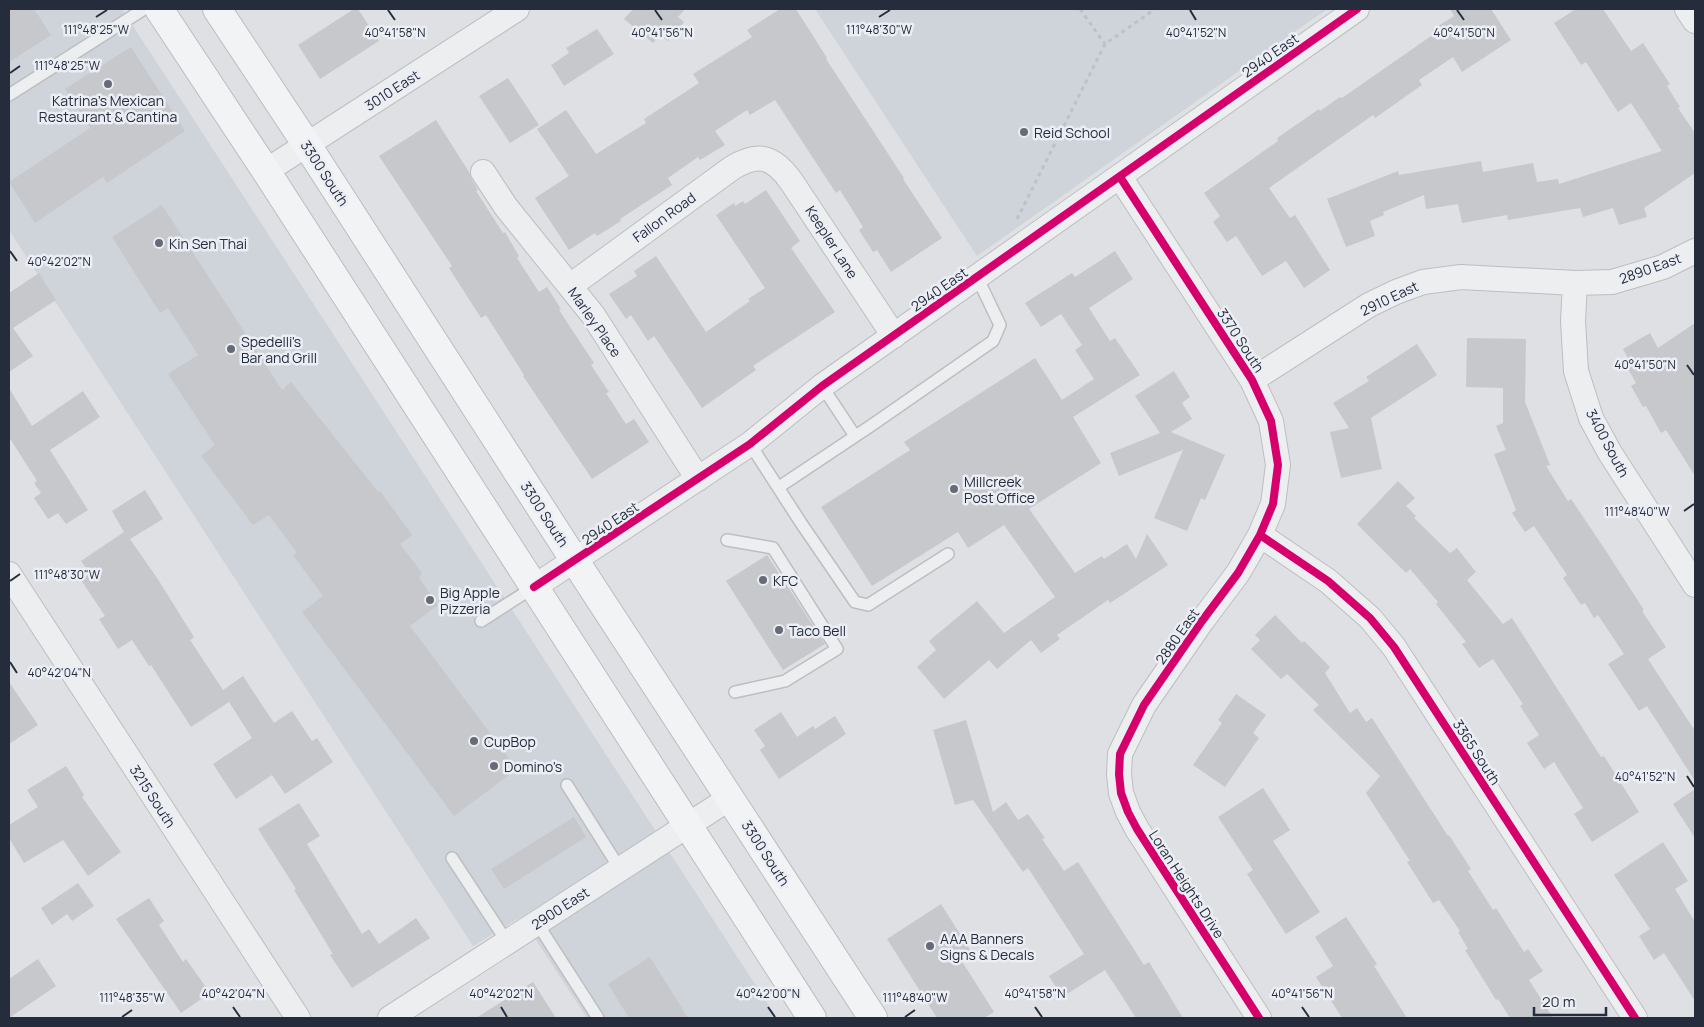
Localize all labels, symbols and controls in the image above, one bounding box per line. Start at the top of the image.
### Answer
text: 111°48'25"W [63,21,130,38]
text: 111°48'30"W [846,21,913,38]
text: 40°41'58"N [365,24,425,41]
text: 40°41'56"N [631,24,693,41]
text: 40°41'52"N [1166,24,1226,41]
text: 40°41'50"N [1433,24,1495,41]
street label: 2940 East [1238,28,1302,81]
text: 111°48'25"W [34,57,101,74]
street label: 3010 East [361,65,423,115]
marker: Katrina's Mexican Restaurant & Cantina [102,78,114,90]
place label: Katrina's Mexican Restaurant & Cantina [39,91,177,126]
place label: Reid School [1034,123,1110,142]
marker: Reid School [1018,126,1030,138]
street label: 3300 South [297,137,353,209]
street label: Fallon Road [629,188,699,246]
street label: Keepler Lane [801,202,863,282]
place label: Kin Sen Thai [169,234,247,253]
marker: Kin Sen Thai [153,237,165,249]
street label: 2890 East [1616,248,1684,288]
text: 40°42'02"N [27,253,91,270]
street label: 2940 East [907,262,971,315]
street label: 2910 East [1357,276,1422,320]
street label: Marley Place [564,283,626,361]
street label: 3370 South [1213,304,1269,376]
place label: Spedelli's Bar and Grill [241,332,317,367]
marker: Spedelli's Bar and Grill [225,343,237,355]
text: 40°41'50"N [1614,356,1676,373]
street label: 3400 South [1582,405,1634,481]
place label: Millcreek Post Office [964,472,1035,507]
street label: 3300 South [517,478,573,550]
marker: Millcreek Post Office [948,483,960,495]
street label: 2940 East [578,497,643,549]
text: 111°48'40"W [1605,503,1670,520]
text: 111°48'30"W [34,566,101,583]
place label: KFC [773,571,798,590]
marker: KFC [757,574,769,586]
place label: Big Apple Pizzeria [440,583,500,618]
marker: Big Apple Pizzeria [424,594,436,606]
street label: 2880 East [1151,604,1203,668]
place label: Taco Bell [789,621,846,640]
marker: Taco Bell [773,624,785,636]
text: 40°42'04"N [27,664,91,681]
street label: 3365 South [1449,716,1505,788]
place label: CupBop [484,732,536,751]
marker: CupBop [468,735,480,747]
place label: Domino's [504,757,562,776]
marker: Domino's [488,760,500,772]
street label: 3215 South [126,761,180,831]
text: 40°41'52"N [1615,768,1675,785]
street label: 3300 South [738,817,794,889]
street label: Loran Heights Drive [1145,826,1229,942]
street label: 2900 East [527,882,593,934]
place label: AAA Banners Signs & Decals [940,929,1034,964]
marker: AAA Banners Signs & Decals [924,940,936,952]
scale bar [1534,984,1606,1016]
text: 40°42'04"N [201,985,265,1002]
text: 40°42'02"N [469,985,533,1002]
text: 40°42'00"N [736,985,800,1002]
text: 40°41'58"N [1005,985,1065,1002]
text: 40°41'56"N [1271,985,1333,1002]
text: 111°48'35"W [99,989,166,1006]
text: 111°48'40"W [883,989,948,1006]
text: 20 m [1542,991,1575,1012]

